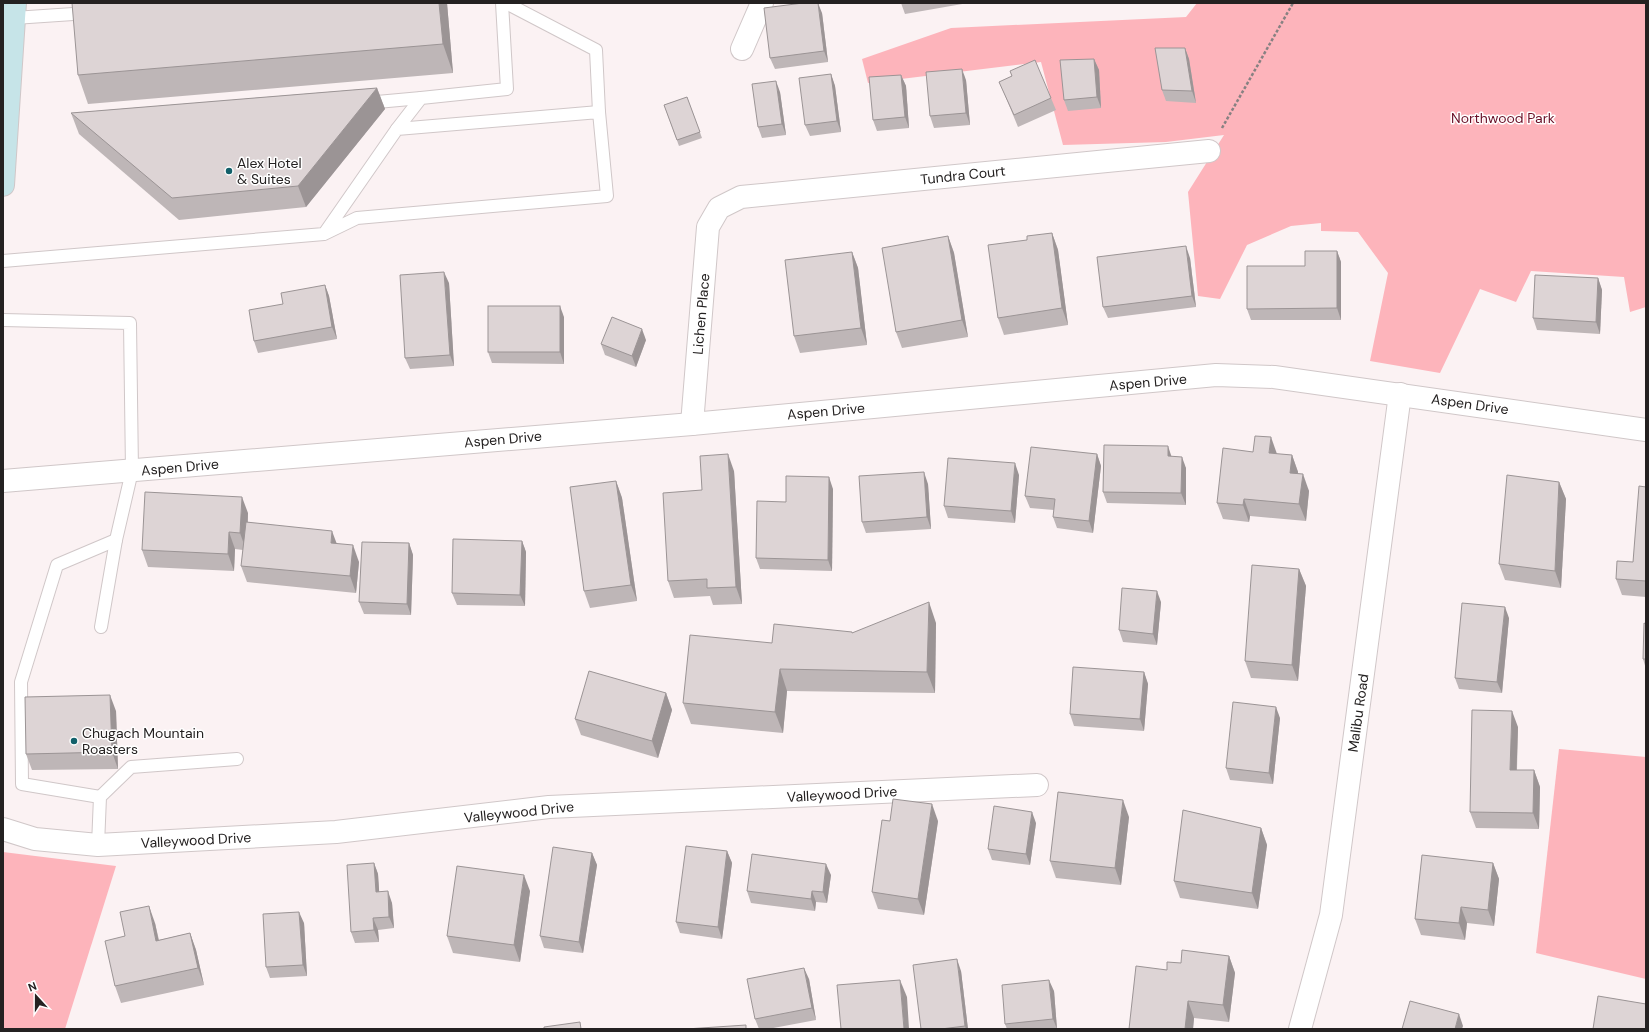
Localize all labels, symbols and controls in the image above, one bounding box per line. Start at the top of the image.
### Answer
park label: Northwood Park [1451,109,1555,127]
place label: Alex Hotel & Suites [237,154,302,188]
street label: Tundra Court [920,162,1006,188]
marker: Alex Hotel & Suites [224,166,234,176]
street label: Lichen Place [688,273,714,355]
street label: Aspen Drive [1108,370,1188,394]
street label: Aspen Drive [1430,390,1510,418]
street label: Aspen Drive [786,399,866,423]
street label: Aspen Drive [463,427,543,451]
street label: Aspen Drive [140,455,220,479]
street label: Malibu Road [1344,673,1372,753]
place label: Chugach Mountain Roasters [82,724,204,758]
marker: Chugach Mountain Roasters [69,736,79,746]
street label: Valleywood Drive [786,782,898,806]
street label: Valleywood Drive [463,797,575,827]
street label: Valleywood Drive [140,828,252,852]
north arrow [16,976,56,1016]
text: N [26,979,39,995]

